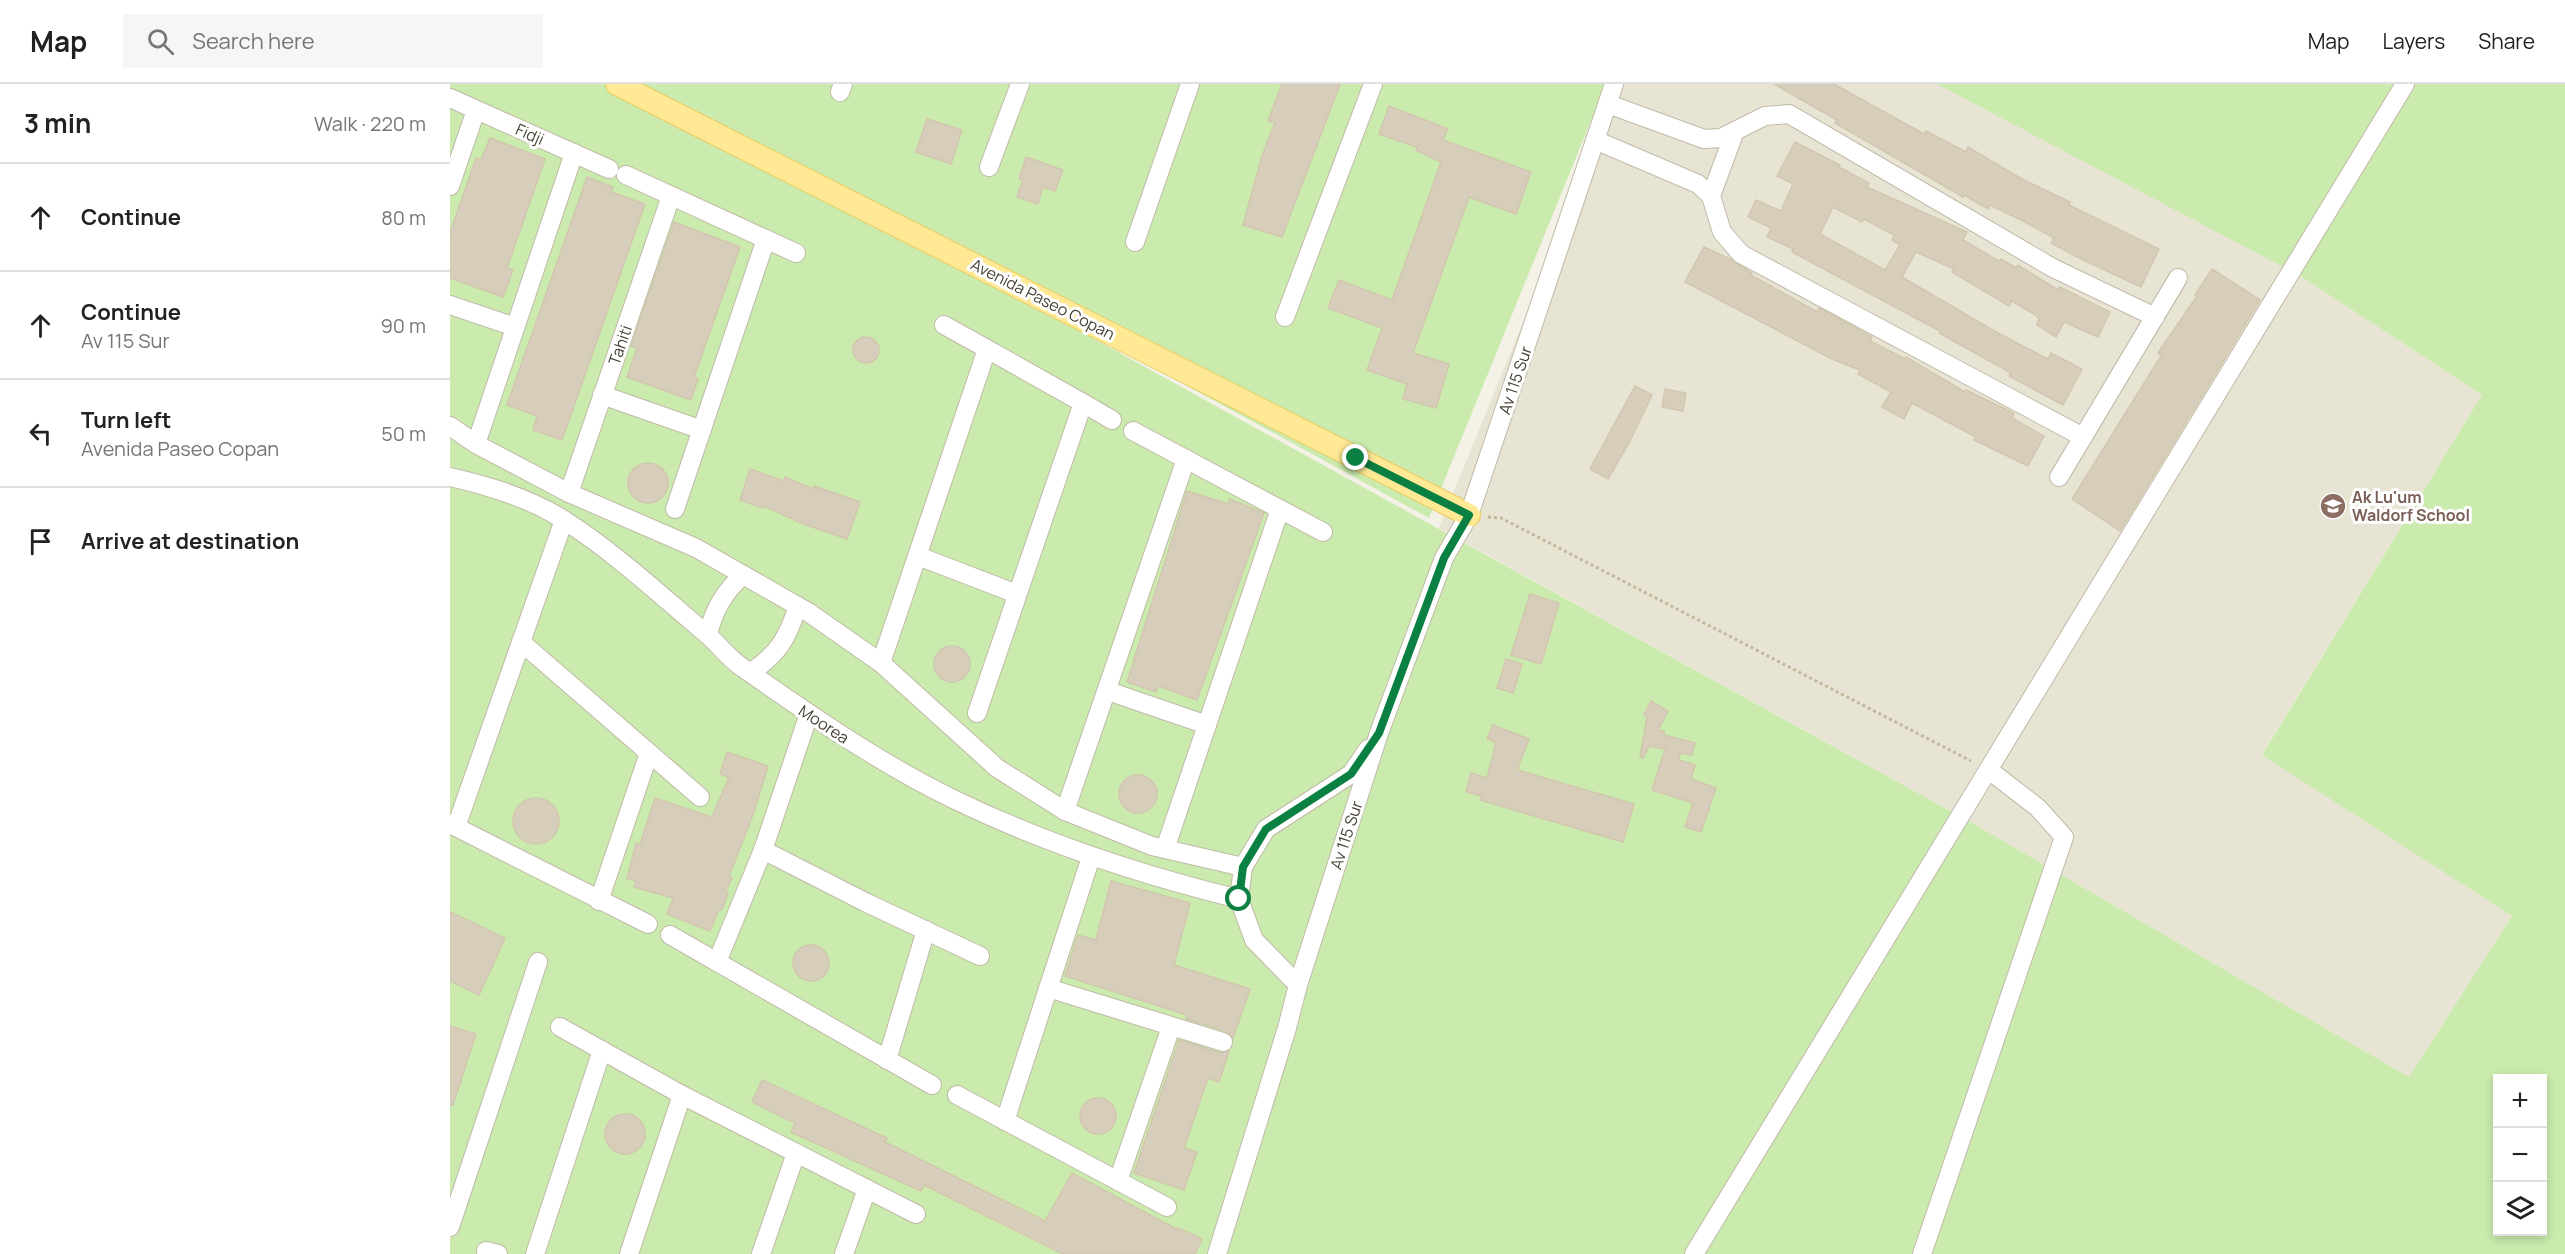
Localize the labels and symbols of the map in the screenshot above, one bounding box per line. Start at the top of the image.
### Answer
street label: Fidji [512,118,548,150]
street label: Avenida Paseo Copan [967,253,1119,345]
street label: Tahiti [603,322,637,368]
street label: Av 115 Sur [1493,343,1537,417]
route end [1342,444,1368,470]
place label: Ak Lu'um Waldorf School [2352,486,2470,526]
school or university icon: Ak Lu'um Waldorf School [2318,491,2348,521]
street label: Moorea [794,700,854,748]
street label: Av 115 Sur [1325,798,1367,872]
route start [1225,885,1251,911]

